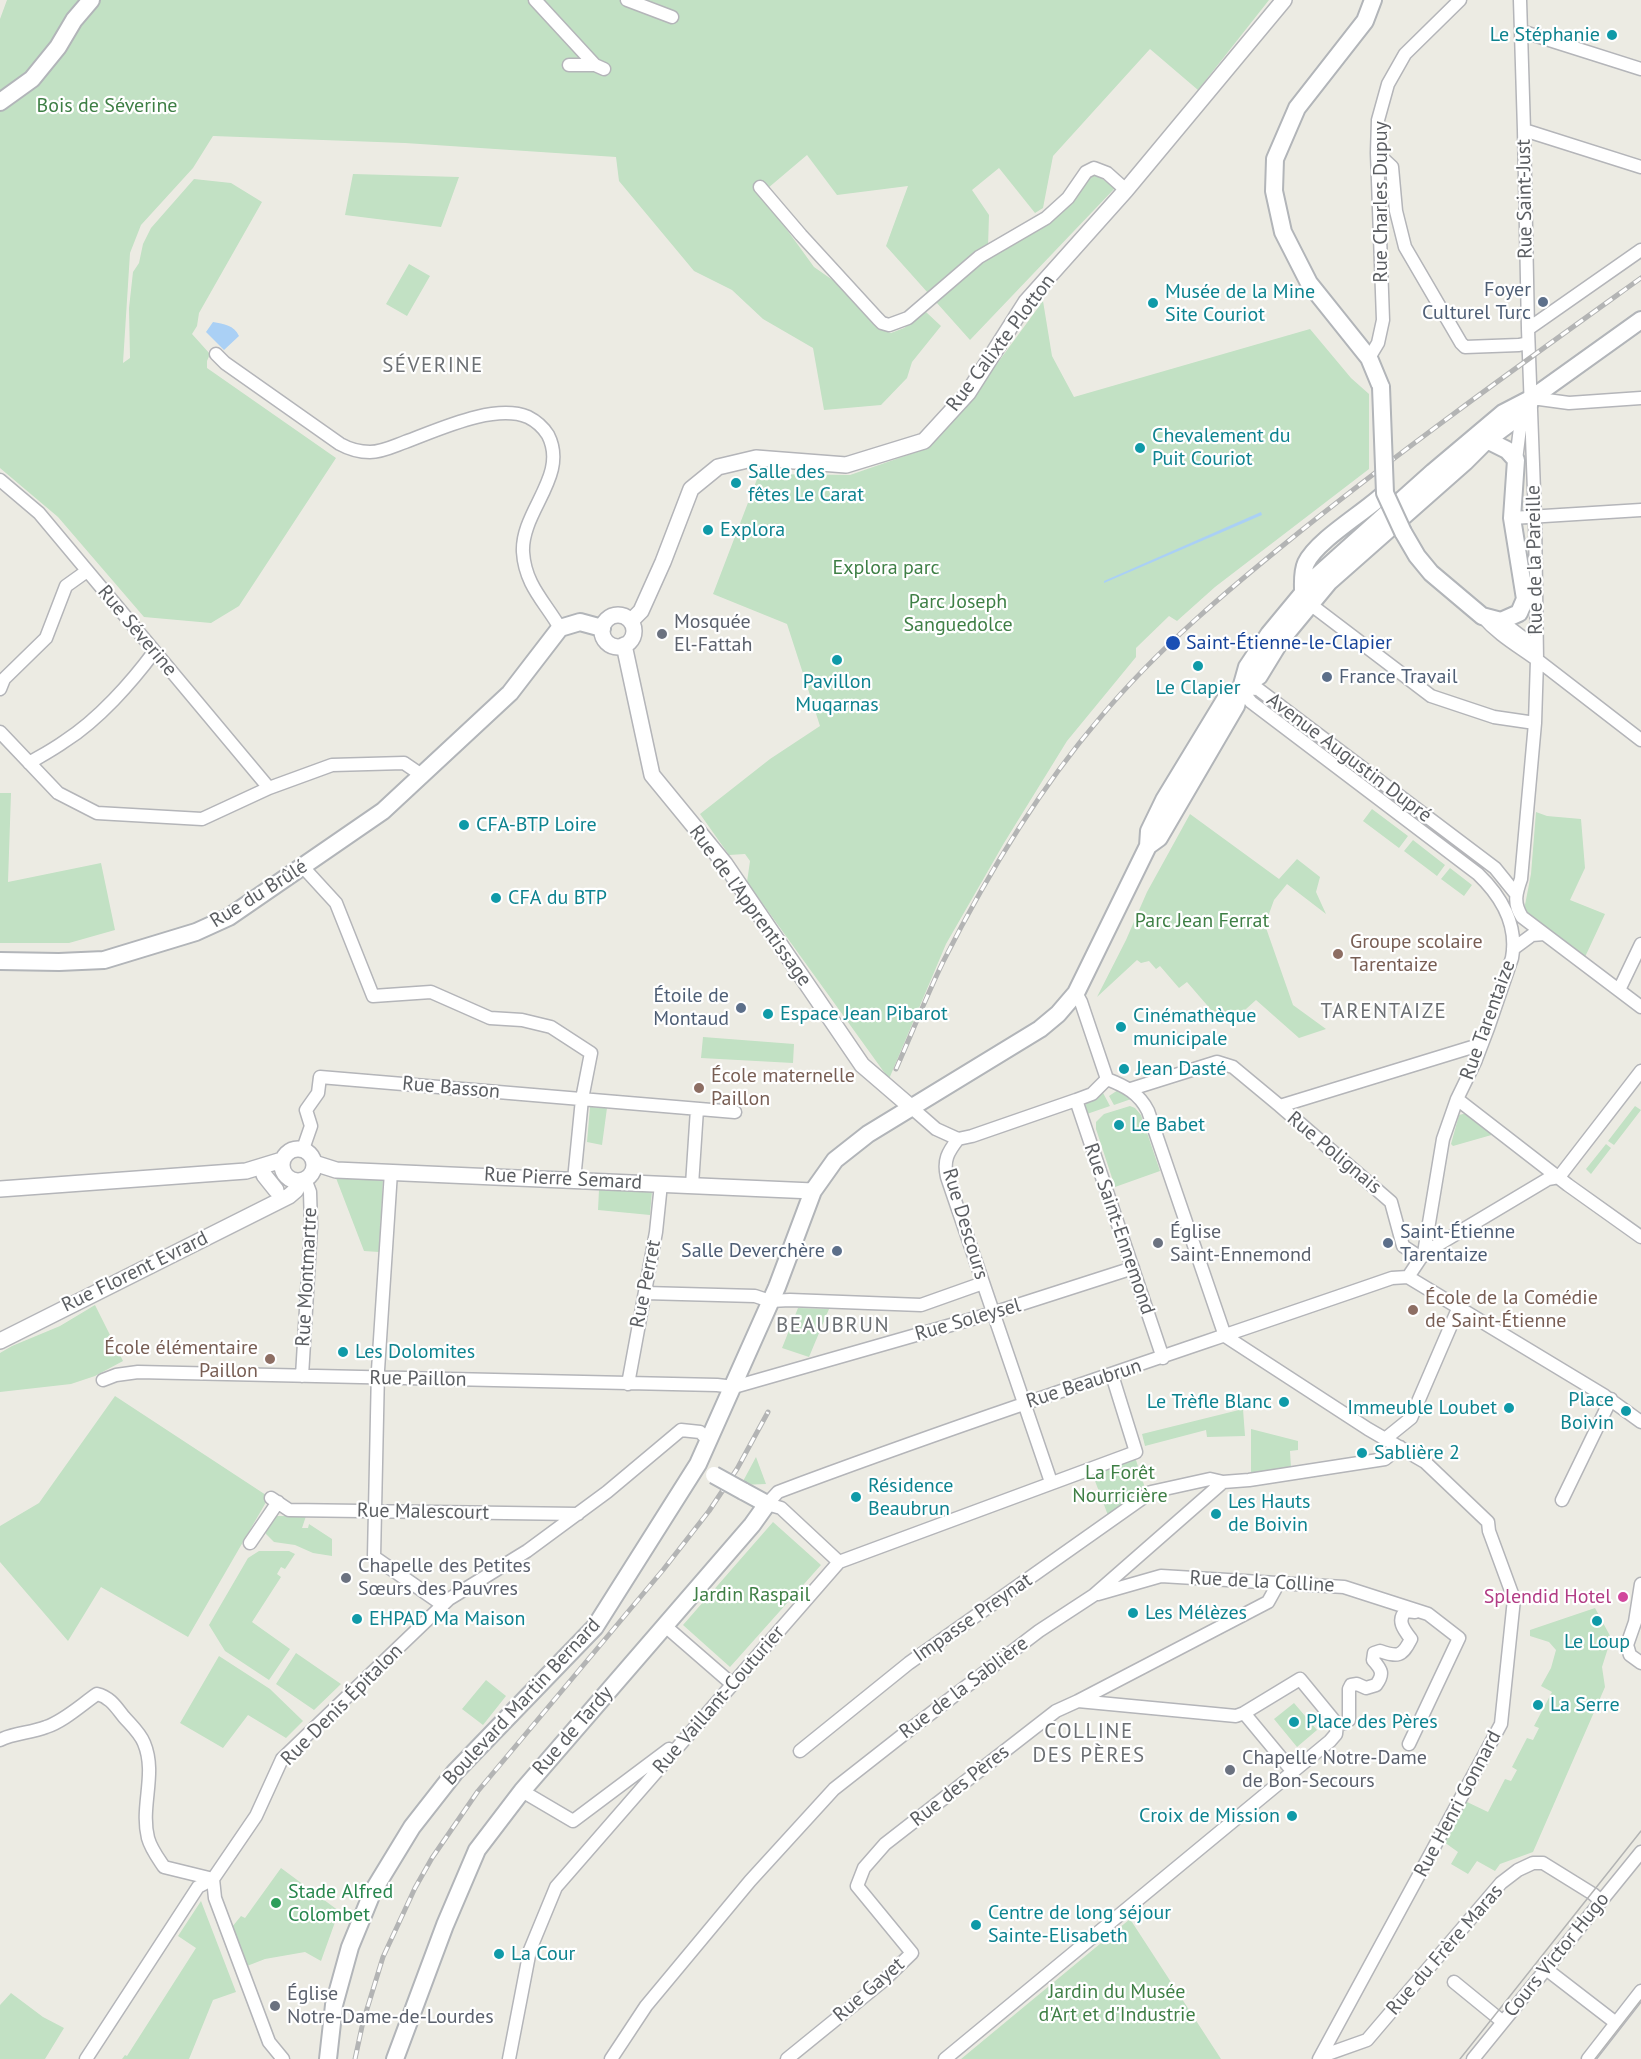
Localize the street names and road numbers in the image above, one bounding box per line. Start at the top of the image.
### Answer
street label: Rue Charles Dupuy [1369,121,1393,283]
street label: Rue Saint-Just [1512,139,1538,259]
street label: Rue Calixte Plotton [942,270,1060,416]
street label: Rue de la Pareille [1522,485,1548,635]
street label: Rue Séverine [92,581,182,681]
street label: Avenue Augustin Dupré [1262,688,1436,828]
street label: Rue de l'Apprentissage [684,821,816,991]
street label: Rue du Brûlé [206,855,312,933]
street label: Rue Tarentaize [1455,957,1521,1083]
street label: Rue Basson [401,1072,501,1104]
street label: Rue Polignais [1282,1107,1386,1199]
street label: Rue Saint-Ennemond [1078,1140,1160,1318]
street label: Rue Pierre Semard [483,1163,643,1195]
street label: Rue Descours [937,1166,993,1282]
street label: Rue Montmartre [291,1207,323,1347]
street label: Rue Florent Evrard [58,1226,212,1318]
street label: Rue Perret [626,1238,666,1330]
street label: Rue Soleysel [912,1293,1024,1347]
street label: Rue Beaubrun [1023,1354,1145,1414]
street label: Rue Paillon [369,1366,467,1392]
street label: Rue Malescourt [357,1499,489,1525]
street label: Rue de la Colline [1189,1566,1335,1598]
street label: Impasse Preynat [909,1568,1037,1668]
street label: Boulevard Martin Bernard [438,1613,606,1791]
street label: Rue Vaillant-Couturier [648,1621,790,1779]
street label: Rue de la Sablière [895,1632,1033,1744]
street label: Rue Denis Épitalon [276,1639,408,1771]
street label: Rue de Tardy [528,1682,618,1780]
street label: Rue Henri Gonnard [1409,1727,1507,1881]
street label: Rue des Pères [906,1740,1014,1832]
street label: Rue du Frère Maras [1382,1880,1508,2020]
street label: Cours Victor Hugo [1499,1888,1615,2022]
street label: Rue Gayet [829,1953,909,2027]

